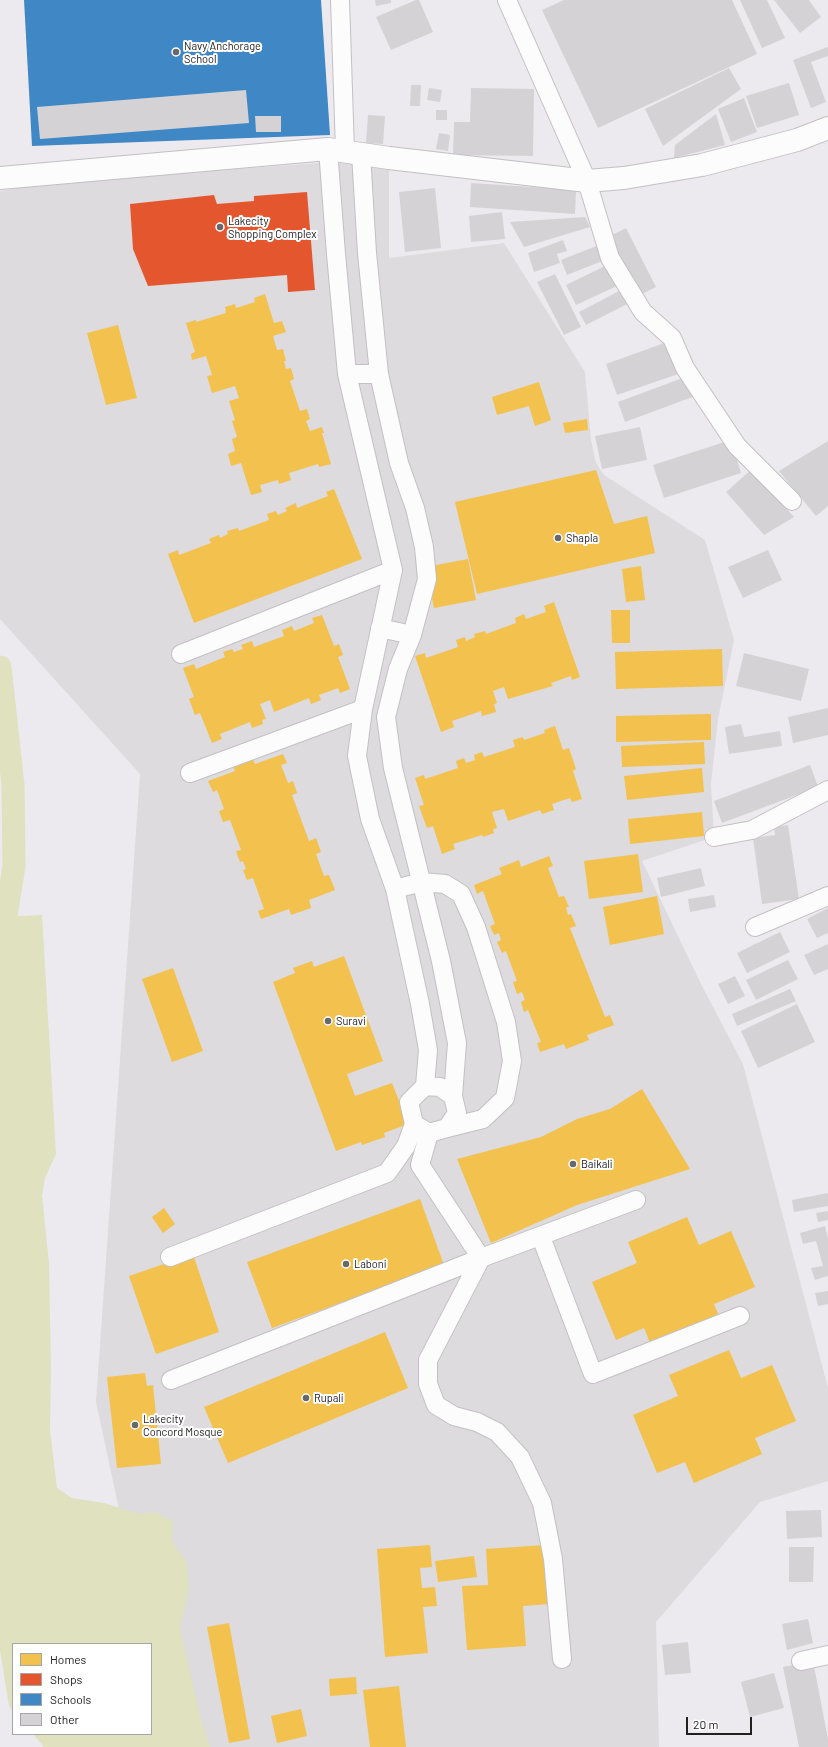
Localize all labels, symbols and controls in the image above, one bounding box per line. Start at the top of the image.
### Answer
place label: Navy Anchorage School [184,39,261,65]
marker: Navy Anchorage School [171,47,181,57]
place label: Lakecity Shopping Complex [228,214,317,240]
marker: Lakecity Shopping Complex [215,222,225,232]
place label: Shapla [566,531,598,545]
marker: Shapla [553,533,563,543]
place label: Suravi [336,1014,366,1028]
marker: Suravi [323,1016,333,1026]
place label: Baikali [581,1157,613,1171]
marker: Baikali [568,1159,578,1169]
place label: Laboni [354,1257,387,1271]
marker: Laboni [341,1259,351,1269]
place label: Rupali [314,1391,344,1405]
marker: Rupali [301,1393,311,1403]
place label: Lakecity Concord Mosque [143,1412,222,1438]
marker: Lakecity Concord Mosque [130,1420,140,1430]
legend [12,1643,152,1735]
text: Homes [50,1652,86,1666]
text: Shops [50,1672,82,1686]
text: Schools [50,1692,91,1706]
scale bar [688,1709,754,1735]
text: Other [50,1712,79,1726]
text: 20 m [693,1717,719,1731]

